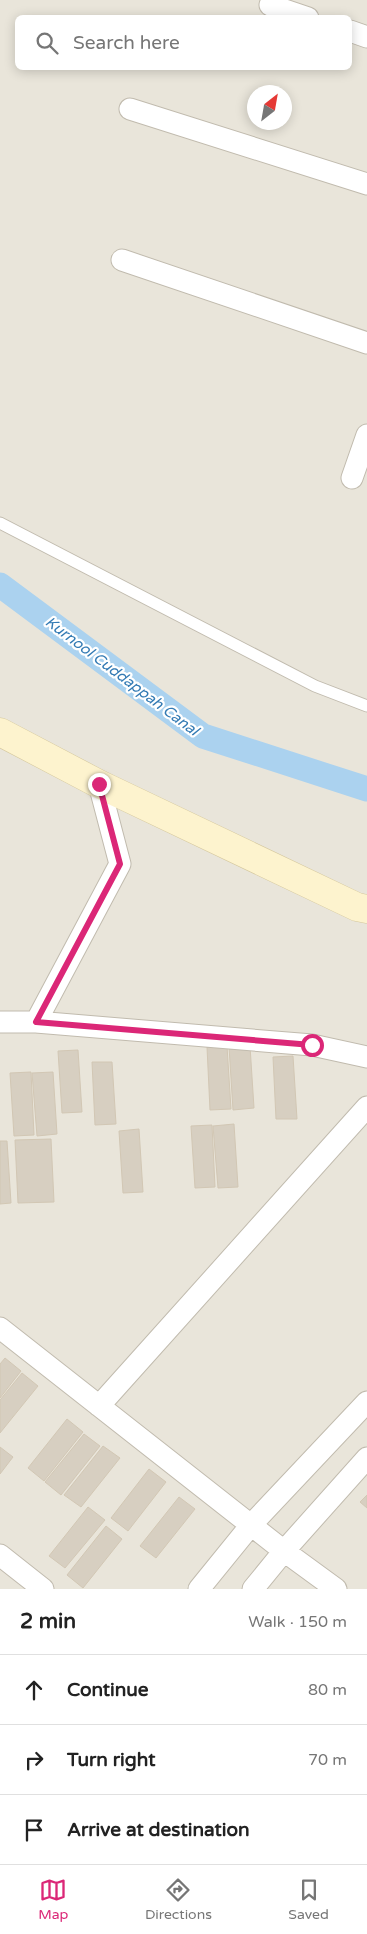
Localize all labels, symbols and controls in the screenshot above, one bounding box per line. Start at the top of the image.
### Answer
search box [15,15,352,70]
icon: search [33,29,61,57]
text: Search here [73,32,180,54]
north arrow [247,85,292,130]
water label: Kurnool Cuddappah Canal [42,612,204,741]
route end [88,773,111,796]
route start [301,1034,324,1057]
text: 2 min [20,1609,76,1634]
text: Walk · 150 m [248,1612,347,1632]
icon: ahead [20,1676,48,1704]
text: Continue [67,1679,149,1701]
text: 80 m [308,1680,347,1700]
icon: right [20,1746,48,1774]
text: Turn right [67,1749,155,1771]
text: 70 m [308,1750,347,1770]
icon: arrive [20,1816,48,1844]
text: Arrive at destination [67,1819,250,1841]
tab: Map [38,1876,68,1923]
tab: Directions [145,1876,212,1923]
tab: Saved [288,1876,329,1923]

